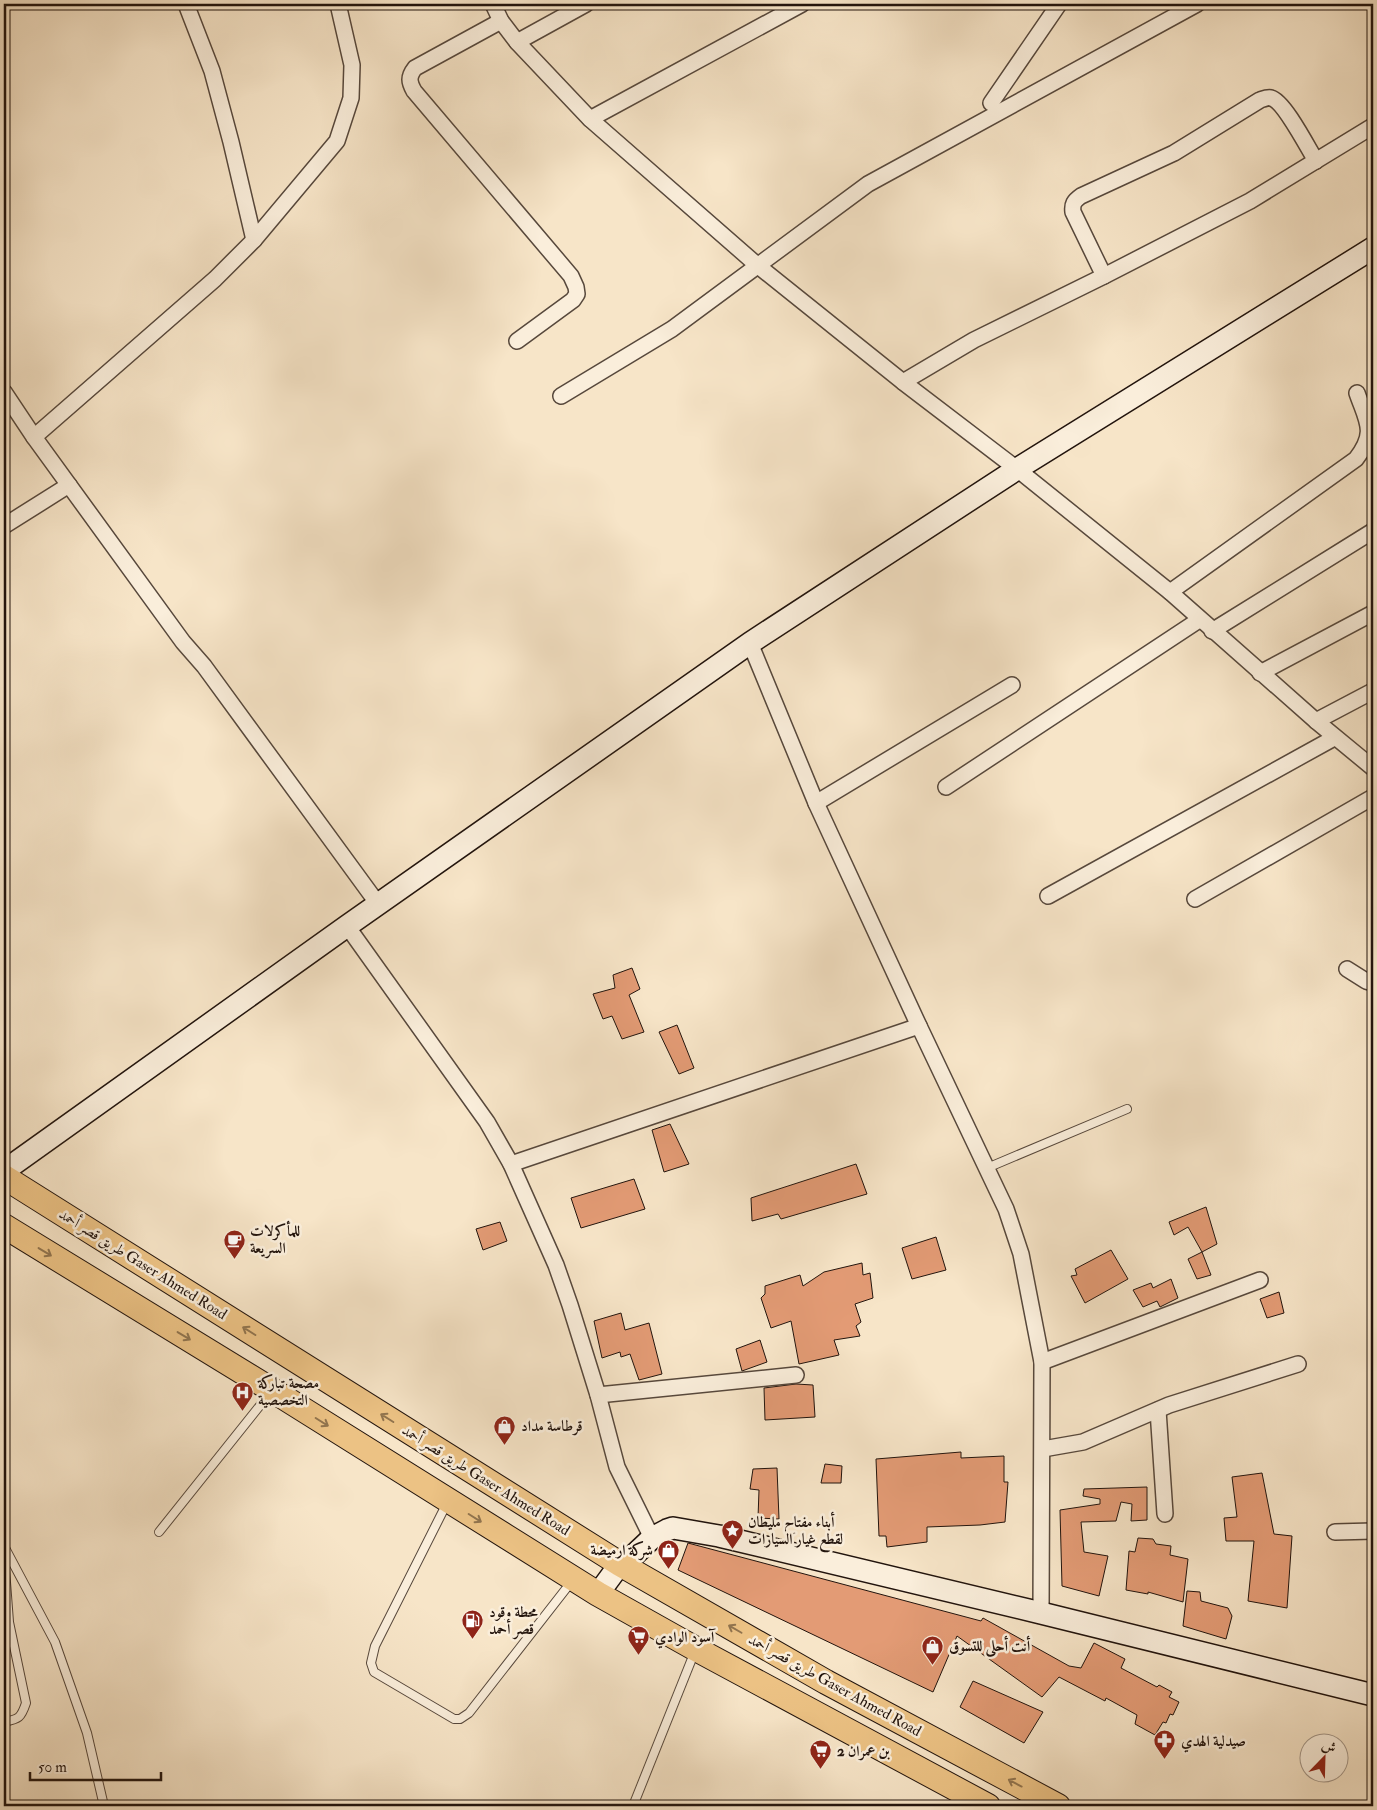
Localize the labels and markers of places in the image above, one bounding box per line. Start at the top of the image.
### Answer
place label: للمأكرلات السريعة [250,1220,300,1259]
cafe icon: للمأكرلات السريعة [222,1228,246,1259]
place label: مصحة تباركة التخصصية [257,1374,319,1410]
hospital icon: مصحة تباركة التخصصية [230,1380,254,1411]
shop icon: قرطاسة مداد [493,1414,517,1445]
place label: قرطاسة مداد [521,1417,583,1436]
place label: أبناء مفتاح مليطان لقطع غيار السيارات [748,1511,843,1553]
place icon: أبناء مفتاح مليطان لقطع غيار السيارات [720,1519,744,1550]
shop icon: شركة ارميضة [657,1538,681,1569]
place label: شركة ارميضة [590,1541,653,1561]
place label: محطة وقود قصر أحمد [489,1603,538,1640]
fuel station icon: محطة وقود قصر أحمد [461,1609,485,1640]
supermarket icon: آسود الوادي [627,1625,651,1656]
place label: آسود الوادي [655,1628,716,1649]
shop icon: أنت أحلى للتسوق [921,1634,945,1665]
place label: أنت أحلى للتسوق [949,1635,1031,1658]
pharmacy icon: صيدلية الهدي [1153,1729,1177,1760]
place label: صيدلية الهدي [1181,1732,1246,1753]
supermarket icon: بن عمران 2 [809,1739,833,1770]
place label: بن عمران 2 [837,1742,890,1761]

